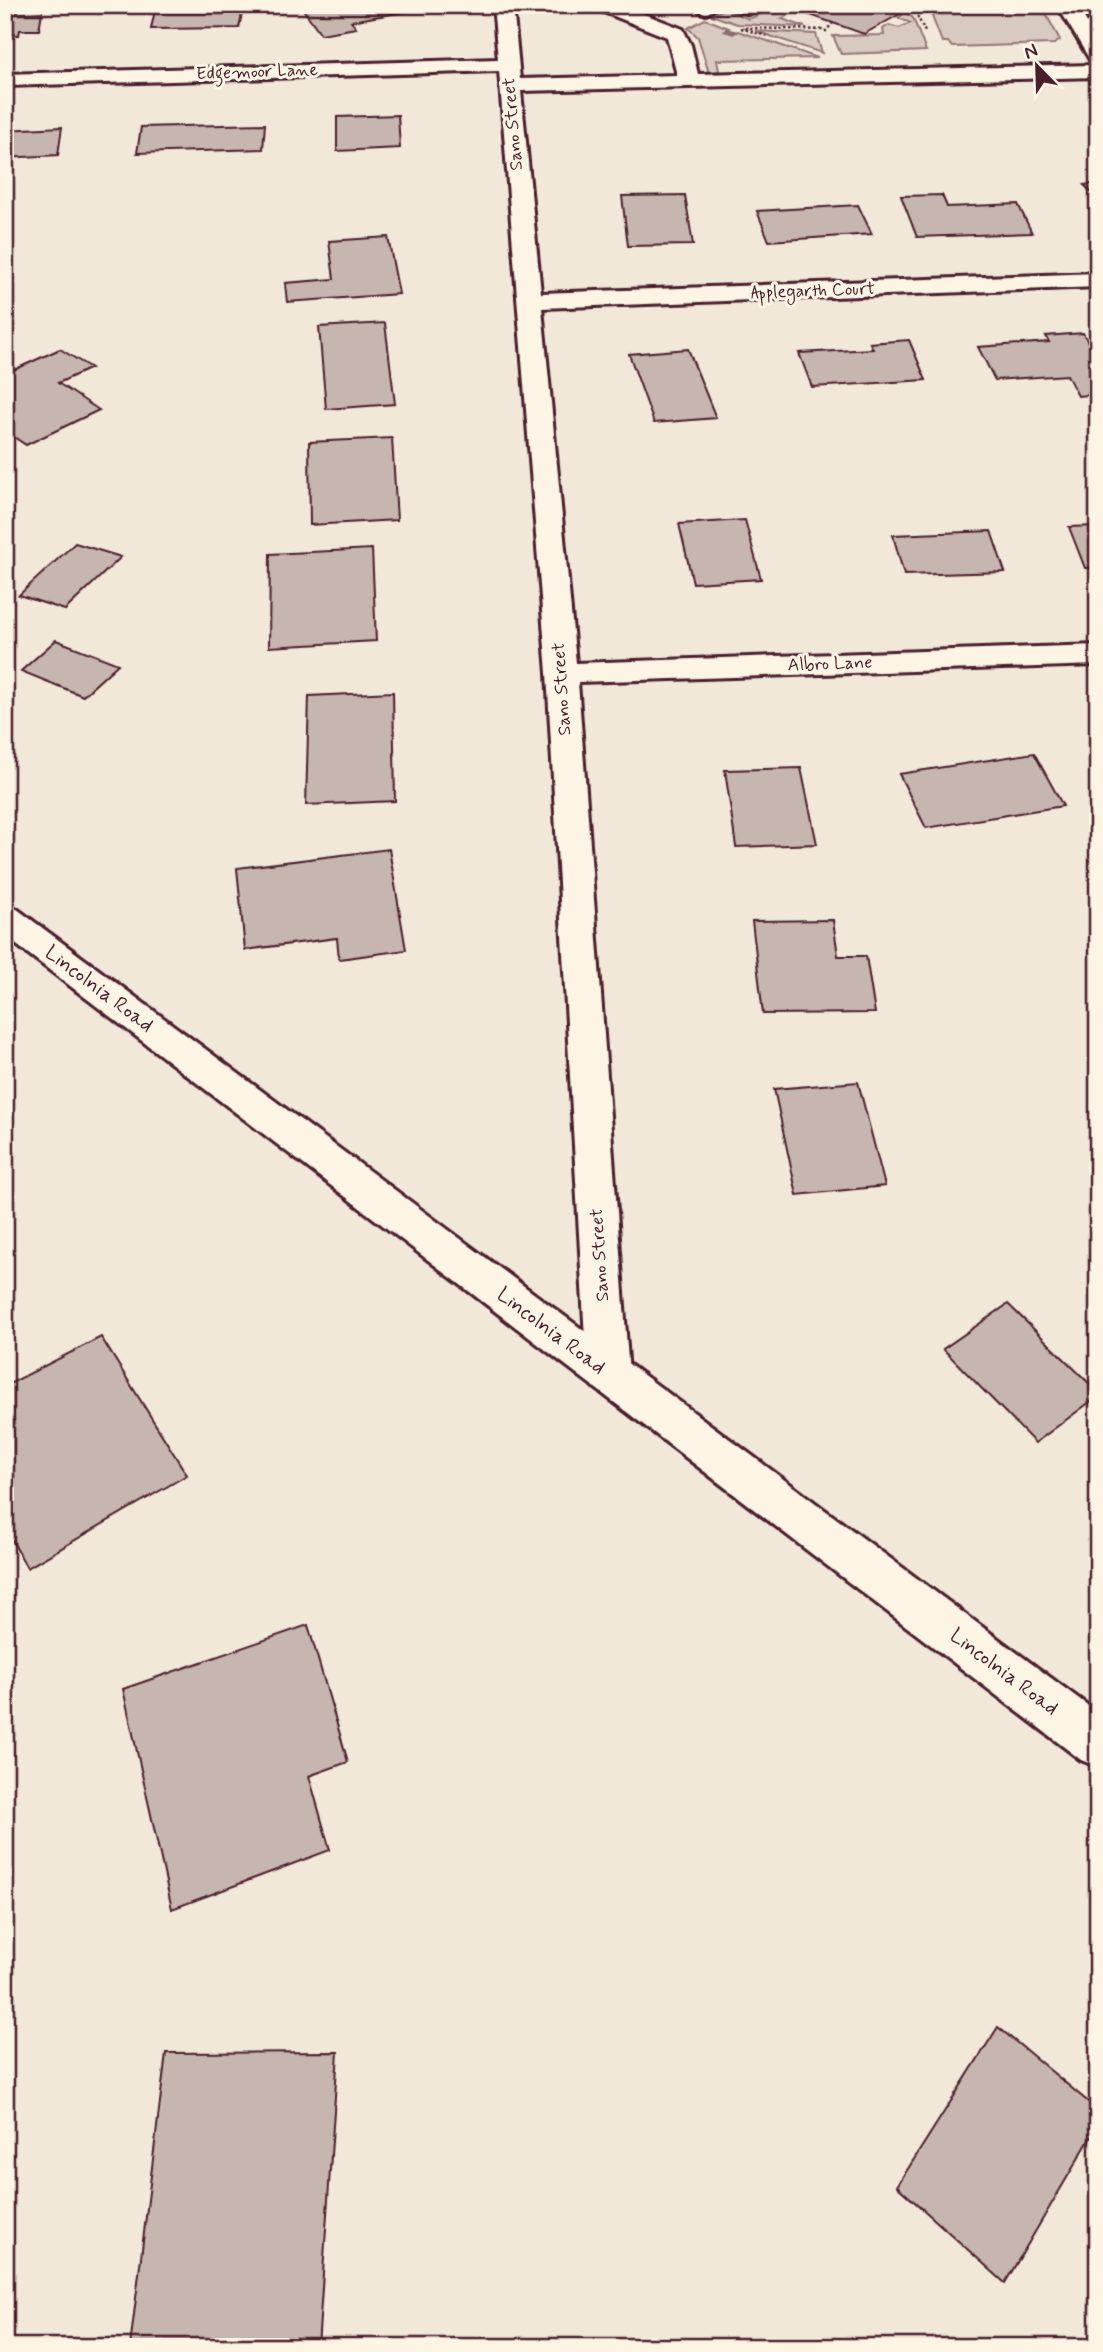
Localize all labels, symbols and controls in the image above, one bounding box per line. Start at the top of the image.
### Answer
north arrow [1002,32,1072,102]
text: N [1020,38,1042,66]
street label: Edgemoor Lane [196,58,318,88]
street label: Sano Street [497,76,529,172]
street label: Applegarth Court [750,277,876,306]
street label: Sano Street [547,642,577,736]
street label: Albro Lane [787,651,873,677]
street label: Lincolnia Road [39,939,159,1039]
street label: Sano Street [585,1208,615,1302]
street label: Lincolnia Road [491,1281,611,1381]
street label: Lincolnia Road [944,1622,1064,1722]

